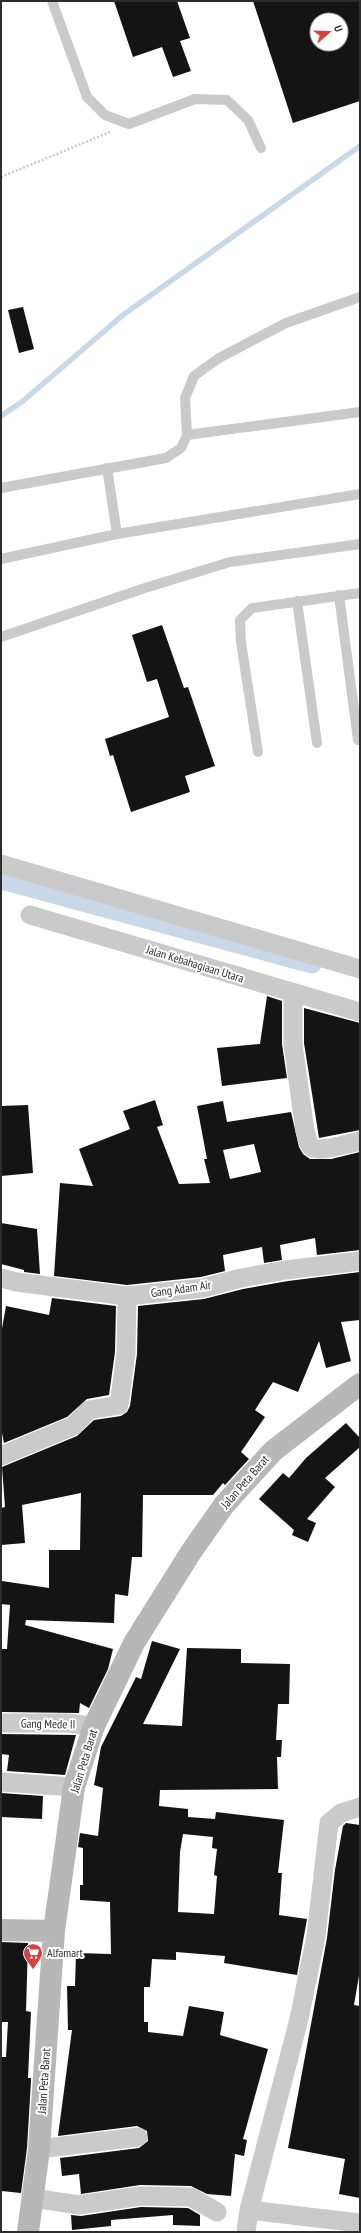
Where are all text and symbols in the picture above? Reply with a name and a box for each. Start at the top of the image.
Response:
north arrow [309,12,349,52]
text: U [331,24,346,34]
street label: Jalan Kebahagiaan Utara [144,941,246,986]
street label: Gang Adam Air [150,1277,213,1300]
street label: Jalan Peta Barat [217,1451,272,1512]
street label: Gang Mede II [21,1716,75,1731]
street label: Jalan Peta Barat [66,1727,100,1795]
supermarket icon: Alfamart [22,1942,44,1970]
place label: Alfamart [47,1945,84,1960]
street label: Jalan Peta Barat [34,2047,53,2115]

